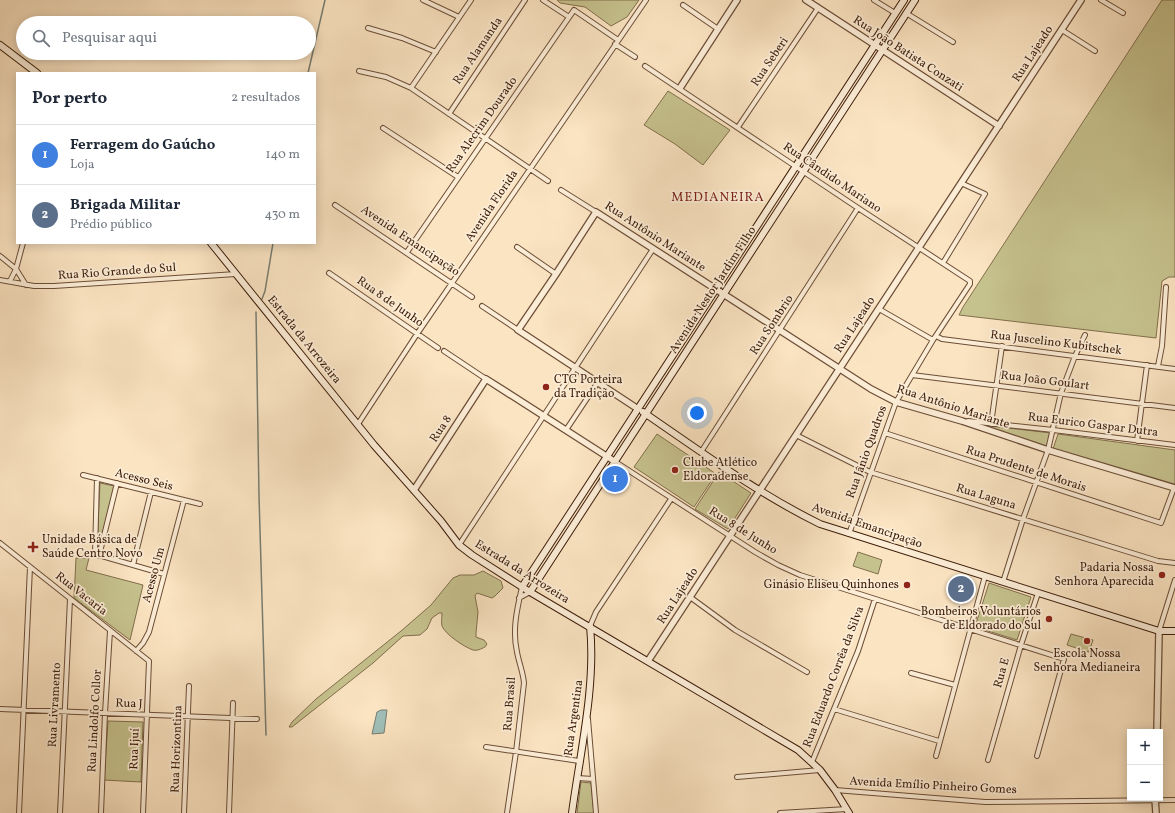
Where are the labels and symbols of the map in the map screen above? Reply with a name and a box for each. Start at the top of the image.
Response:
street label: Rua João Batista Conzati [850,12,966,96]
street label: Rua Alamanda [450,14,506,88]
street label: Rua Lajeado [1009,23,1057,85]
street label: Rua Seberi [748,34,793,90]
street label: Rua Alecrim Dourado [443,74,521,176]
street label: Rua Cândido Mariano [780,139,884,217]
street label: Avenida Florida [462,167,522,245]
district label: MEDIANEIRA [671,189,765,207]
street label: Rua Antônio Mariante [601,198,709,276]
street label: Avenida Emancipação [357,202,463,280]
street label: Avenida Nestor Jardim Filho [666,223,760,357]
street label: Rua Rio Grande do Sul [57,260,177,284]
street label: Rua 8 de Junho [353,273,427,331]
street label: Rua Sombrio [747,292,797,358]
street label: Estrada da Arrozeira [263,293,345,387]
street label: Rua Lajeado [831,294,879,356]
street label: Rua Juscelino Kubitschek [989,327,1123,359]
street label: Rua João Goulart [1000,368,1090,394]
place label: CTG Porteira da Tradição [554,372,622,402]
street label: Rua Antônio Mariante [895,381,1012,433]
marker: CTG Porteira da Tradição [541,382,551,392]
your location [687,403,707,423]
street label: Rua Jânio Quadros [843,403,891,501]
street label: Rua Eurico Gaspar Dutra [1027,409,1159,441]
street label: Rua 8 [426,412,456,446]
street label: Rua Prudente de Morais [964,442,1088,496]
place label: Clube Atlético Eldoradense [683,455,757,485]
pin: 1 [602,464,628,494]
street label: Acesso Seis [113,465,175,495]
marker: Clube Atlético Eldoradense [670,465,680,475]
street label: Rua Laguna [954,480,1018,514]
street label: Avenida Emancipação [810,500,924,552]
street label: Rua 8 de Junho [706,504,780,558]
place label: Unidade Básica de Saúde Centro Novo [42,532,143,562]
street label: Estrada da Arrozeira [472,536,572,608]
marker: Unidade Básica de Saúde Centro Novo [27,541,39,553]
street label: Acesso Um [139,545,169,605]
place label: Padaria Nossa Senhora Aparecida [1054,560,1154,590]
street label: Rua Lajeado [654,565,702,627]
street label: Rua Vacaria [52,569,110,619]
marker: Padaria Nossa Senhora Aparecida [1157,570,1167,580]
pin: 2 [948,574,974,604]
place label: Ginásio Eliseu Quinhones [764,577,899,593]
marker: Ginásio Eliseu Quinhones [902,580,912,590]
street label: Rua Eduardo Corrêa da Silva [800,604,868,750]
place label: Bombeiros Voluntários de Eldorado do Sul [921,604,1041,634]
marker: Bombeiros Voluntários de Eldorado do Sul [1044,614,1054,624]
marker: Escola Nossa Senhora Medianeira [1082,636,1092,646]
place label: Escola Nossa Senhora Medianeira [1034,646,1140,676]
street label: Rua E [990,656,1014,690]
street label: Rua Livramento [45,662,65,748]
street label: Rua Lindolfo Collor [84,669,106,773]
street label: Rua Brasil [500,676,520,732]
street label: Rua Argentina [561,679,587,757]
street label: Rua J [115,696,143,712]
street label: Rua Horizontina [167,705,187,793]
street label: Rua Ijuí [126,728,144,770]
street label: Avenida Emílio Pinheiro Gomes [849,774,1017,798]

